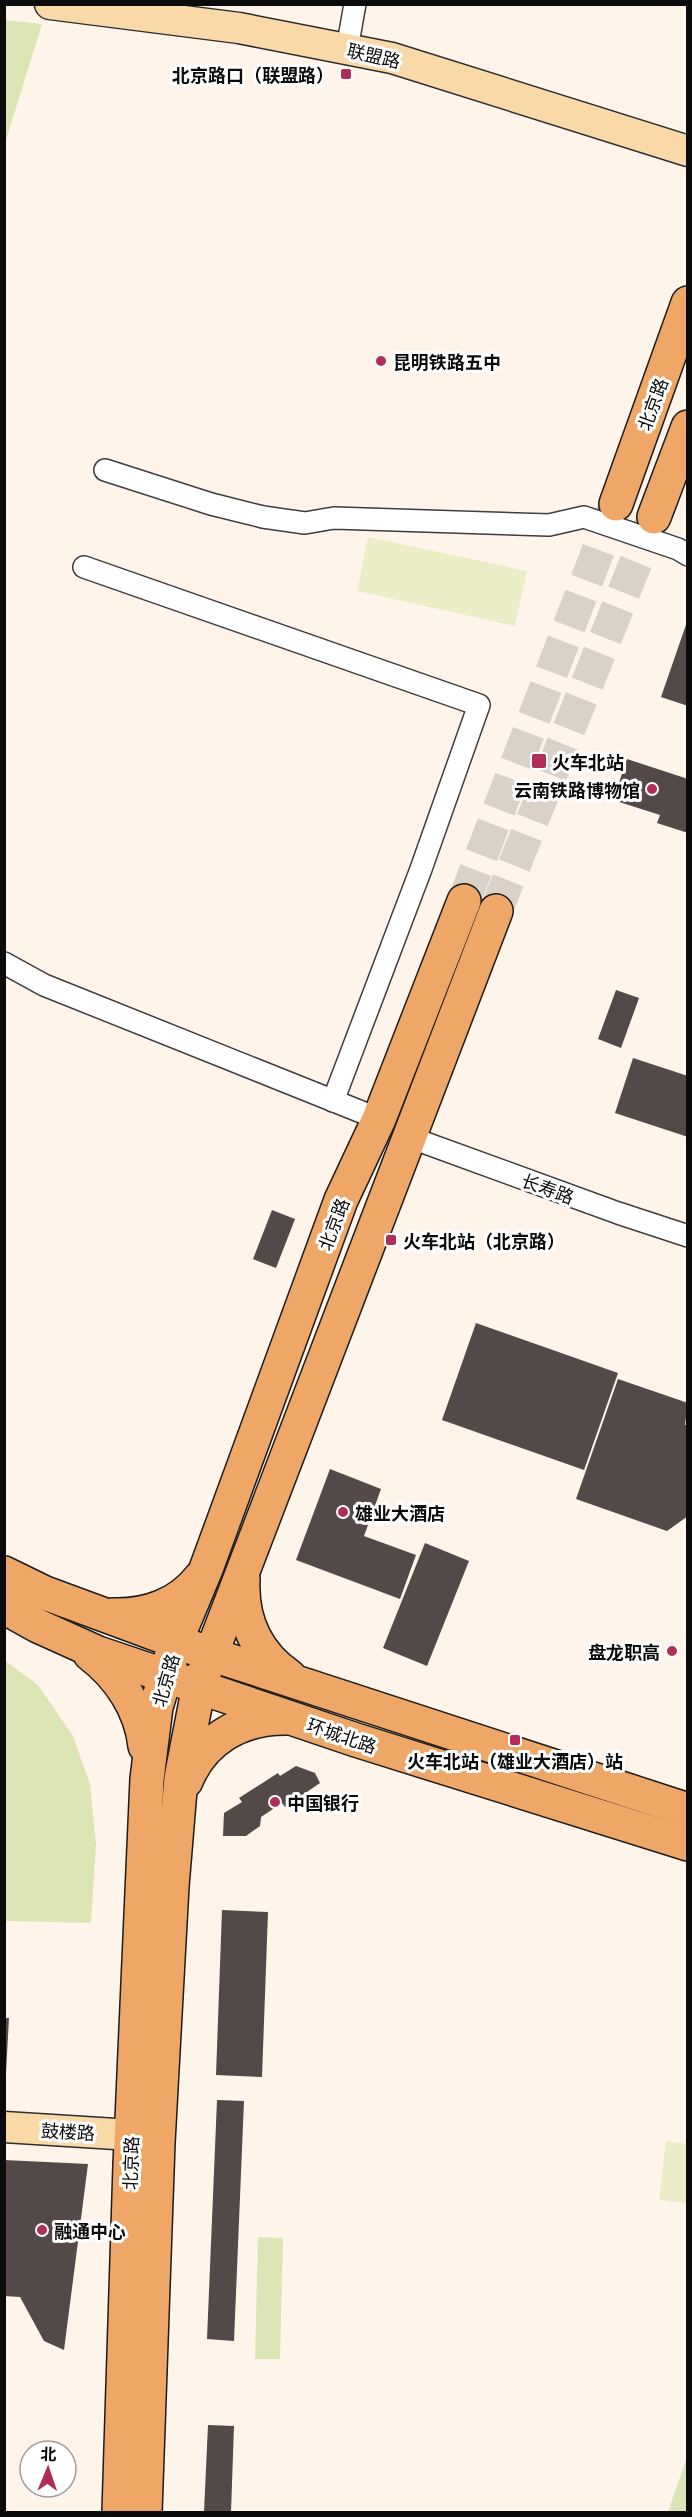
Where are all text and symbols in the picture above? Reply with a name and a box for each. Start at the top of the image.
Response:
street label: 联盟路 [345,36,403,74]
place label: 北京路口（联盟路） [172,61,334,88]
marker: 北京路口（联盟路） [339,67,353,81]
place label: 昆明铁路五中 [393,348,501,375]
marker: 昆明铁路五中 [374,354,388,368]
street label: 北京路 [630,374,674,434]
place label: 火车北站 [552,748,624,775]
marker: 火车北站 [530,752,548,770]
place label: 云南铁路博物馆 [514,776,640,803]
marker: 云南铁路博物馆 [645,782,659,796]
street label: 长寿路 [518,1166,578,1210]
street label: 北京路 [311,1194,355,1254]
place label: 火车北站（北京路） [403,1227,565,1254]
marker: 火车北站（北京路） [384,1233,398,1247]
place label: 雄业大酒店 [355,1499,445,1526]
marker: 雄业大酒店 [336,1505,350,1519]
place label: 盘龙职高 [588,1638,660,1665]
marker: 盘龙职高 [665,1644,679,1658]
street label: 北京路 [145,1650,185,1710]
street label: 环城北路 [304,1711,380,1759]
marker: 火车北站（雄业大酒店）站 [508,1733,522,1747]
place label: 火车北站（雄业大酒店）站 [407,1747,623,1774]
place label: 中国银行 [287,1789,359,1816]
marker: 中国银行 [268,1795,282,1809]
street label: 鼓楼路 [40,2116,96,2146]
street label: 北京路 [116,2136,144,2190]
place label: 融通中心 [54,2217,126,2244]
marker: 融通中心 [35,2223,49,2237]
north arrow [18,2439,78,2499]
text: 北 [40,2441,57,2465]

